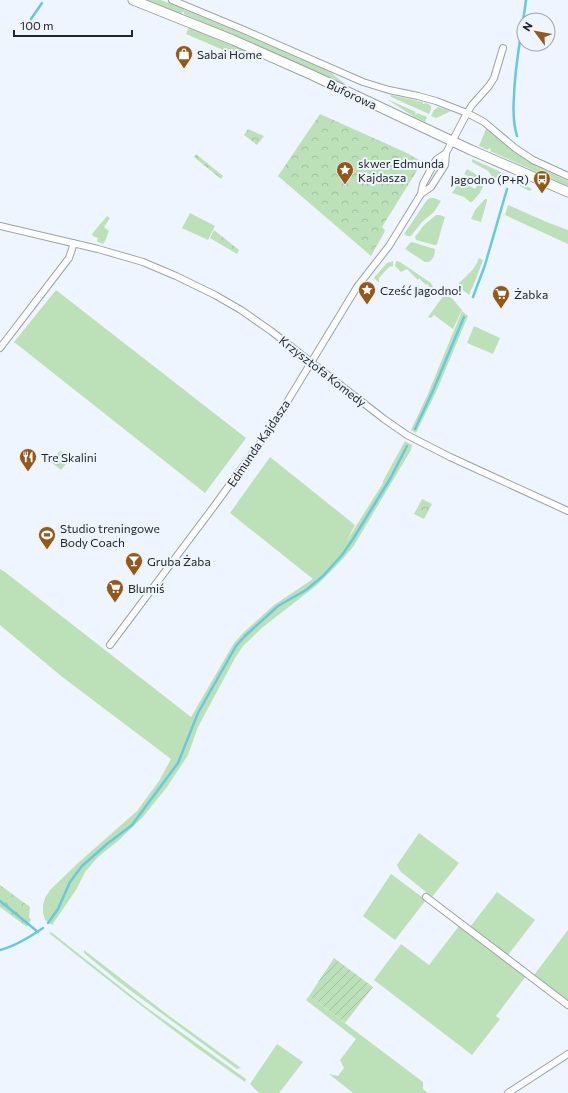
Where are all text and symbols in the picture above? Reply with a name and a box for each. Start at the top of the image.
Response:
scale bar [14,12,132,38]
north arrow [516,12,556,52]
text: 100 m [20,18,54,32]
text: N [519,19,535,33]
shop icon: Sabai Home [174,44,194,69]
place label: Sabai Home [197,47,262,61]
street label: Buforowa [325,76,379,112]
place label: skwer Edmunda Kajdasza [358,156,444,184]
place icon: skwer Edmunda Kajdasza [335,160,355,185]
bus stop icon: Jagodno (P+R) [532,169,552,194]
place label: Jagodno (P+R) [451,172,529,187]
place icon: Cześć Jagodno! [357,280,377,305]
place label: Cześć Jagodno! [380,283,461,298]
supermarket icon: Żabka [491,284,511,309]
place label: Żabka [514,287,548,301]
street label: Krzysztofa Komedy [277,333,369,409]
street label: Edmunda Kajdasza [224,397,292,489]
restaurant icon: Tre Skalini [18,447,38,472]
place label: Tre Skalini [41,450,97,464]
place label: Studio treningowe Body Coach [60,521,160,549]
sports icon: Studio treningowe Body Coach [37,525,57,550]
bar icon: Gruba Żaba [124,551,144,576]
place label: Gruba Żaba [147,554,211,568]
supermarket icon: Blumiś [105,578,125,603]
place label: Blumiś [128,581,165,595]

